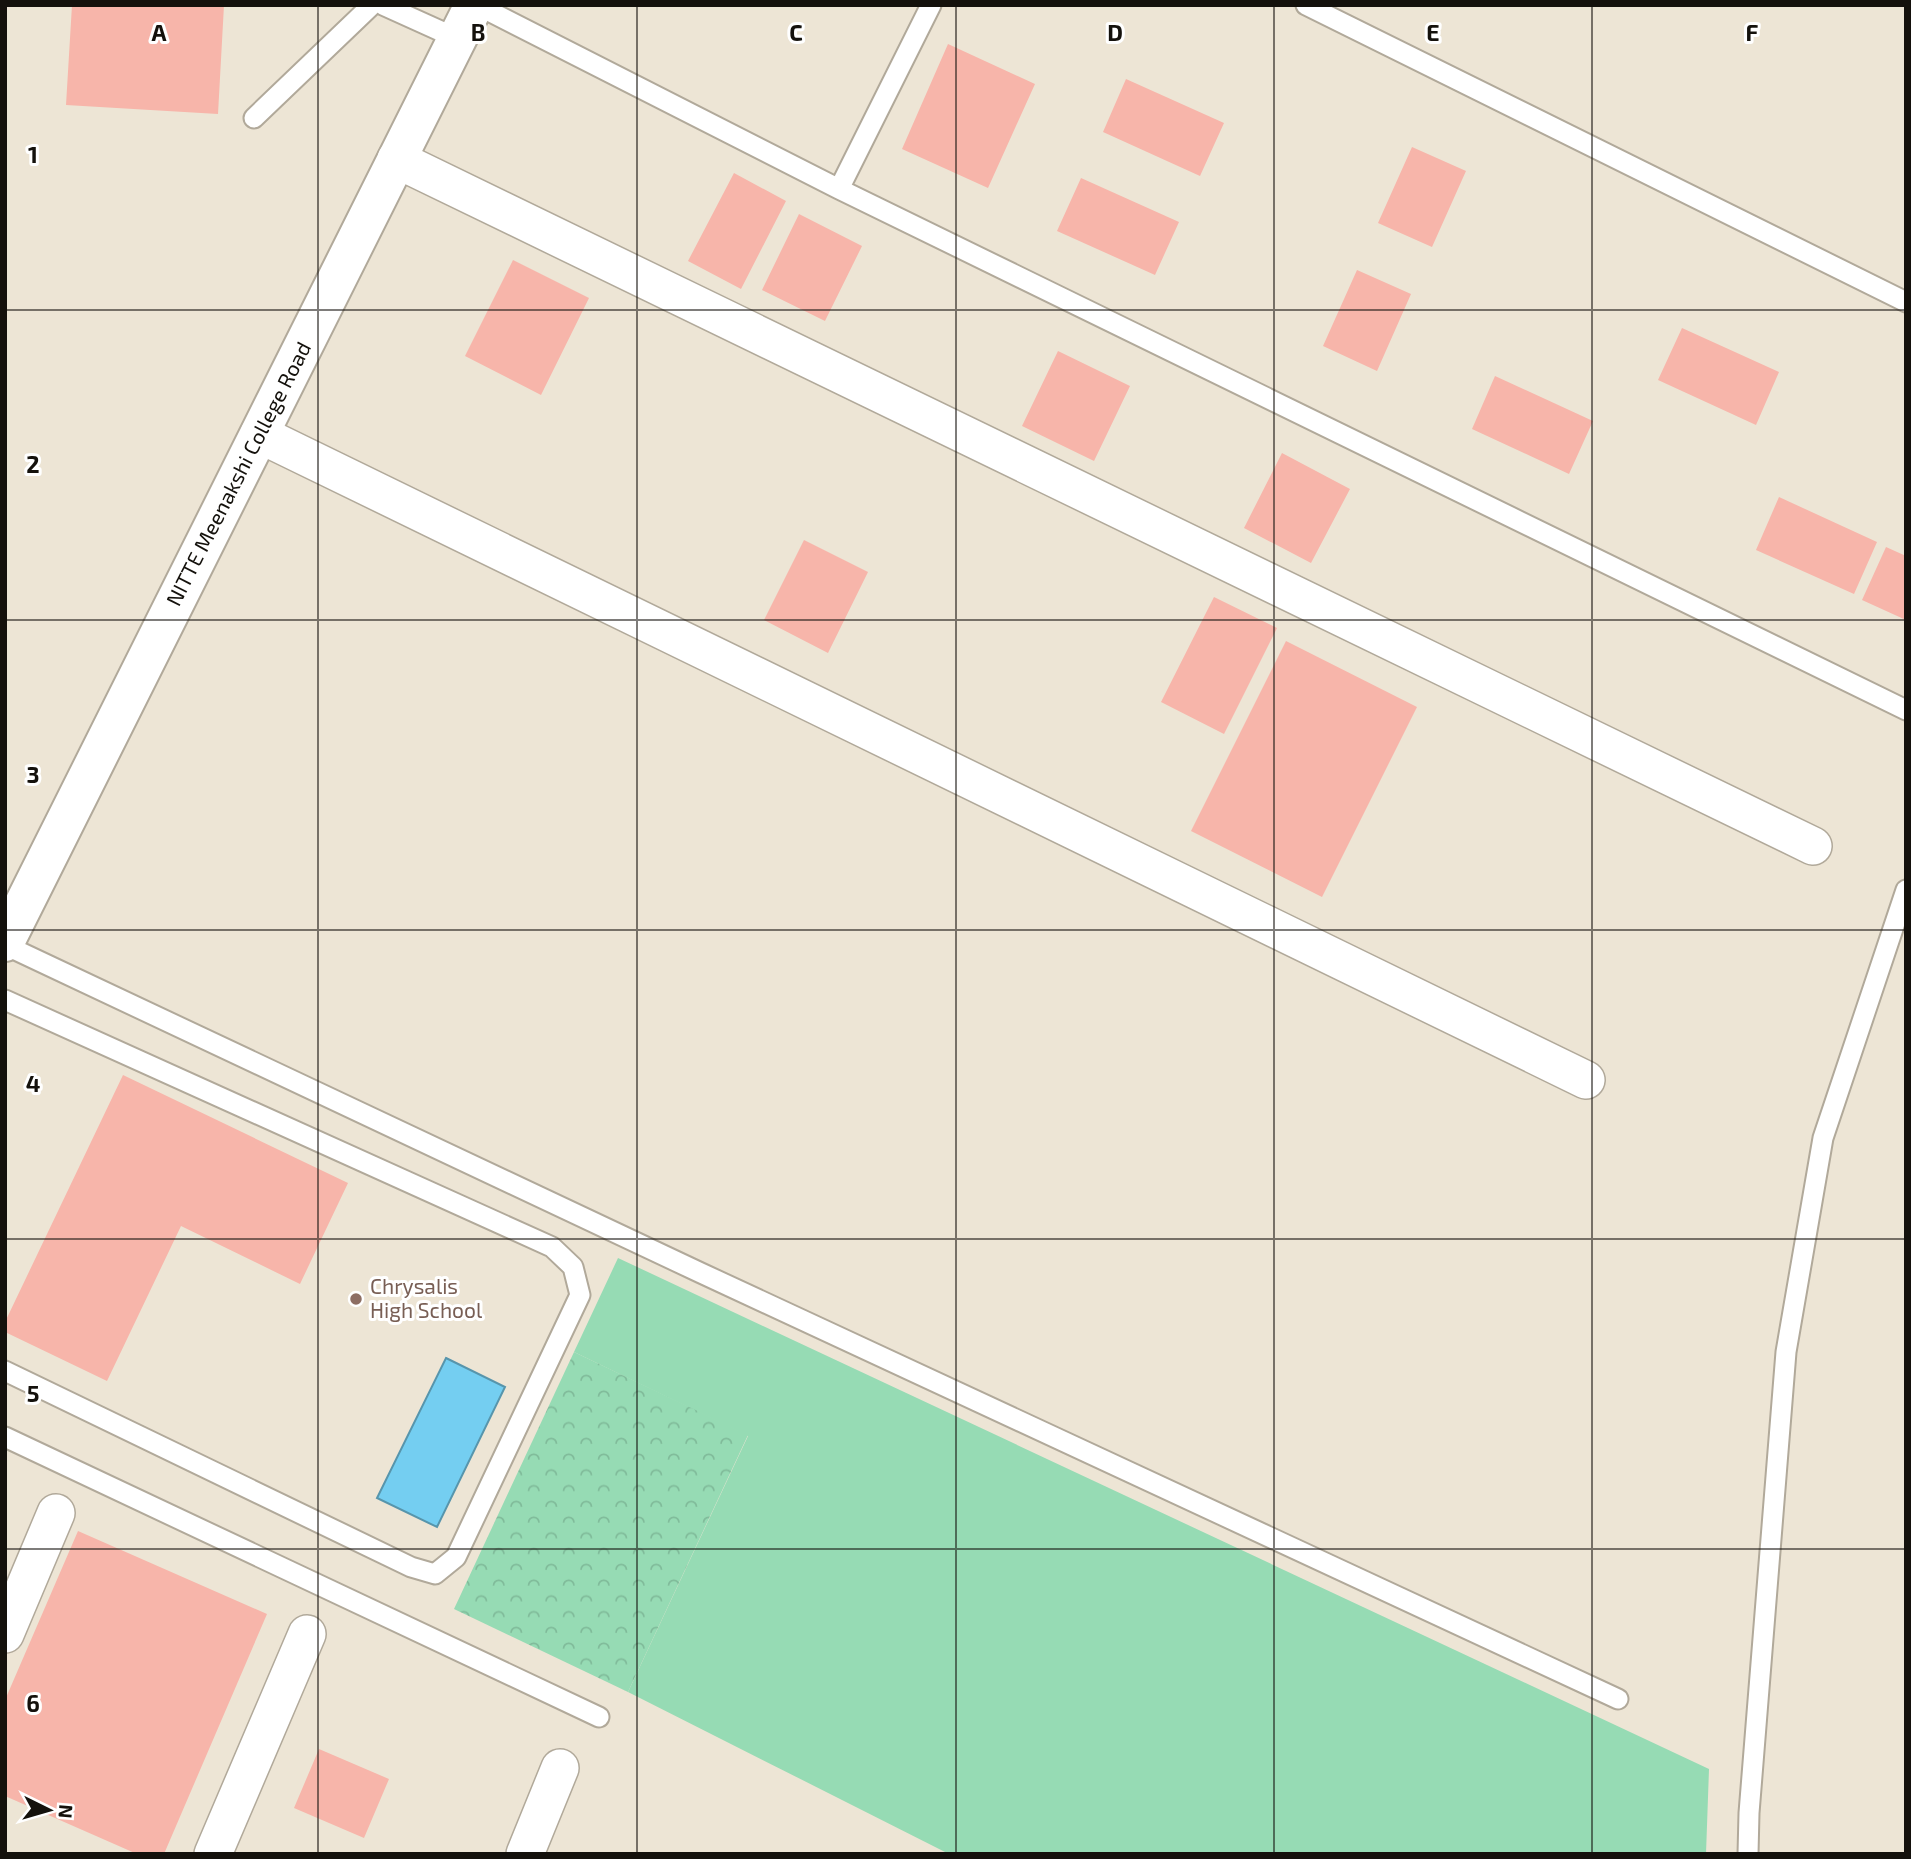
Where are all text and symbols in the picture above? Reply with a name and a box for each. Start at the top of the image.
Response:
text: A [151,18,167,46]
text: B [471,18,485,46]
text: C [789,18,803,46]
text: D [1107,18,1123,46]
text: E [1426,18,1440,46]
text: F [1746,18,1759,46]
text: 1 [28,140,38,168]
street label: NITTE Meenakshi College Road [160,337,315,609]
text: 2 [26,450,40,478]
text: 3 [26,760,40,788]
text: 4 [26,1069,40,1097]
place label: Chrysalis High School [370,1273,483,1322]
marker: Chrysalis High School [348,1291,364,1307]
text: 5 [27,1379,39,1407]
text: 6 [26,1689,40,1717]
north arrow [14,1775,84,1845]
text: N [54,1804,78,1819]

